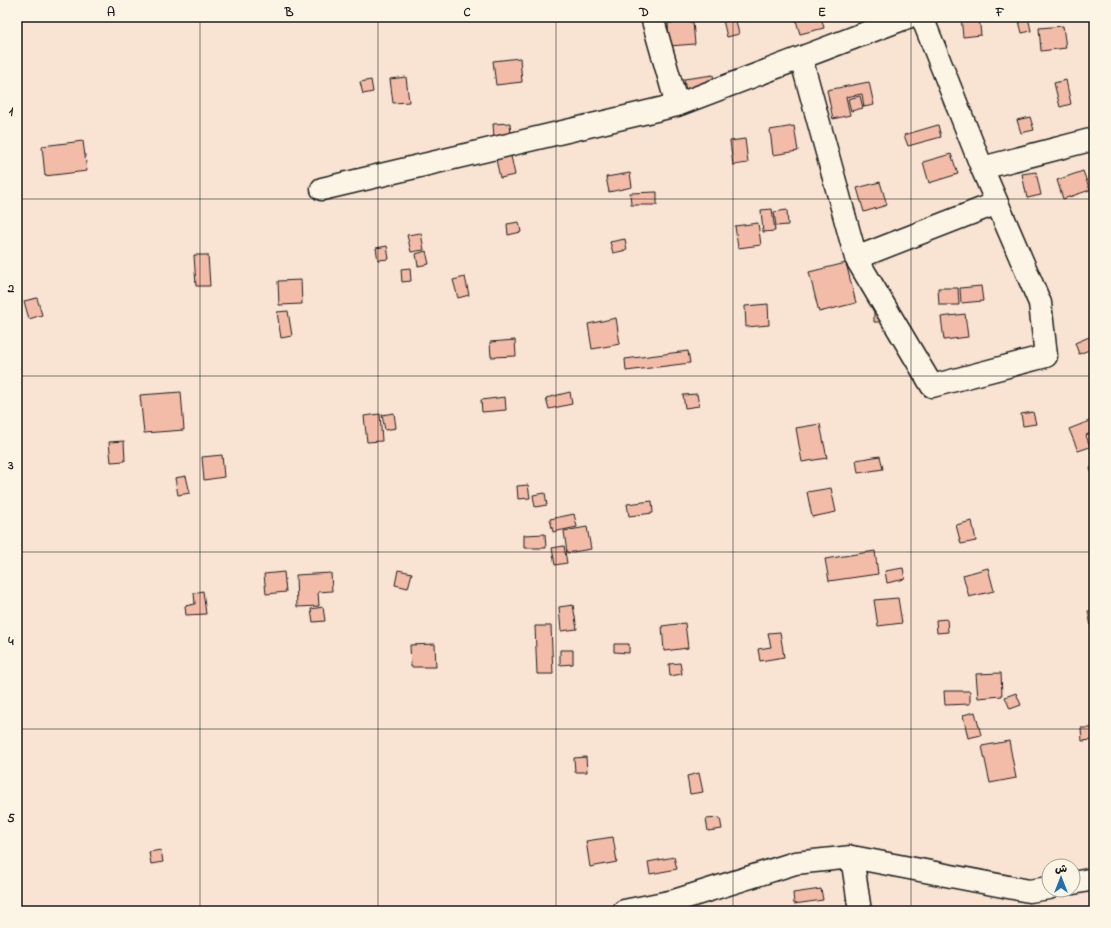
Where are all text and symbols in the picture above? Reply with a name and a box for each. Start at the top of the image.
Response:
text: A [107,3,115,22]
text: B [284,3,294,22]
text: C [463,3,471,22]
text: D [638,3,649,22]
text: E [818,3,826,22]
text: F [995,3,1005,22]
text: 1 [9,102,14,121]
text: 2 [7,279,15,298]
text: 3 [7,456,14,475]
text: 4 [7,632,14,651]
text: 5 [7,809,15,828]
north arrow [1041,858,1081,898]
text: ش [1055,861,1067,877]

